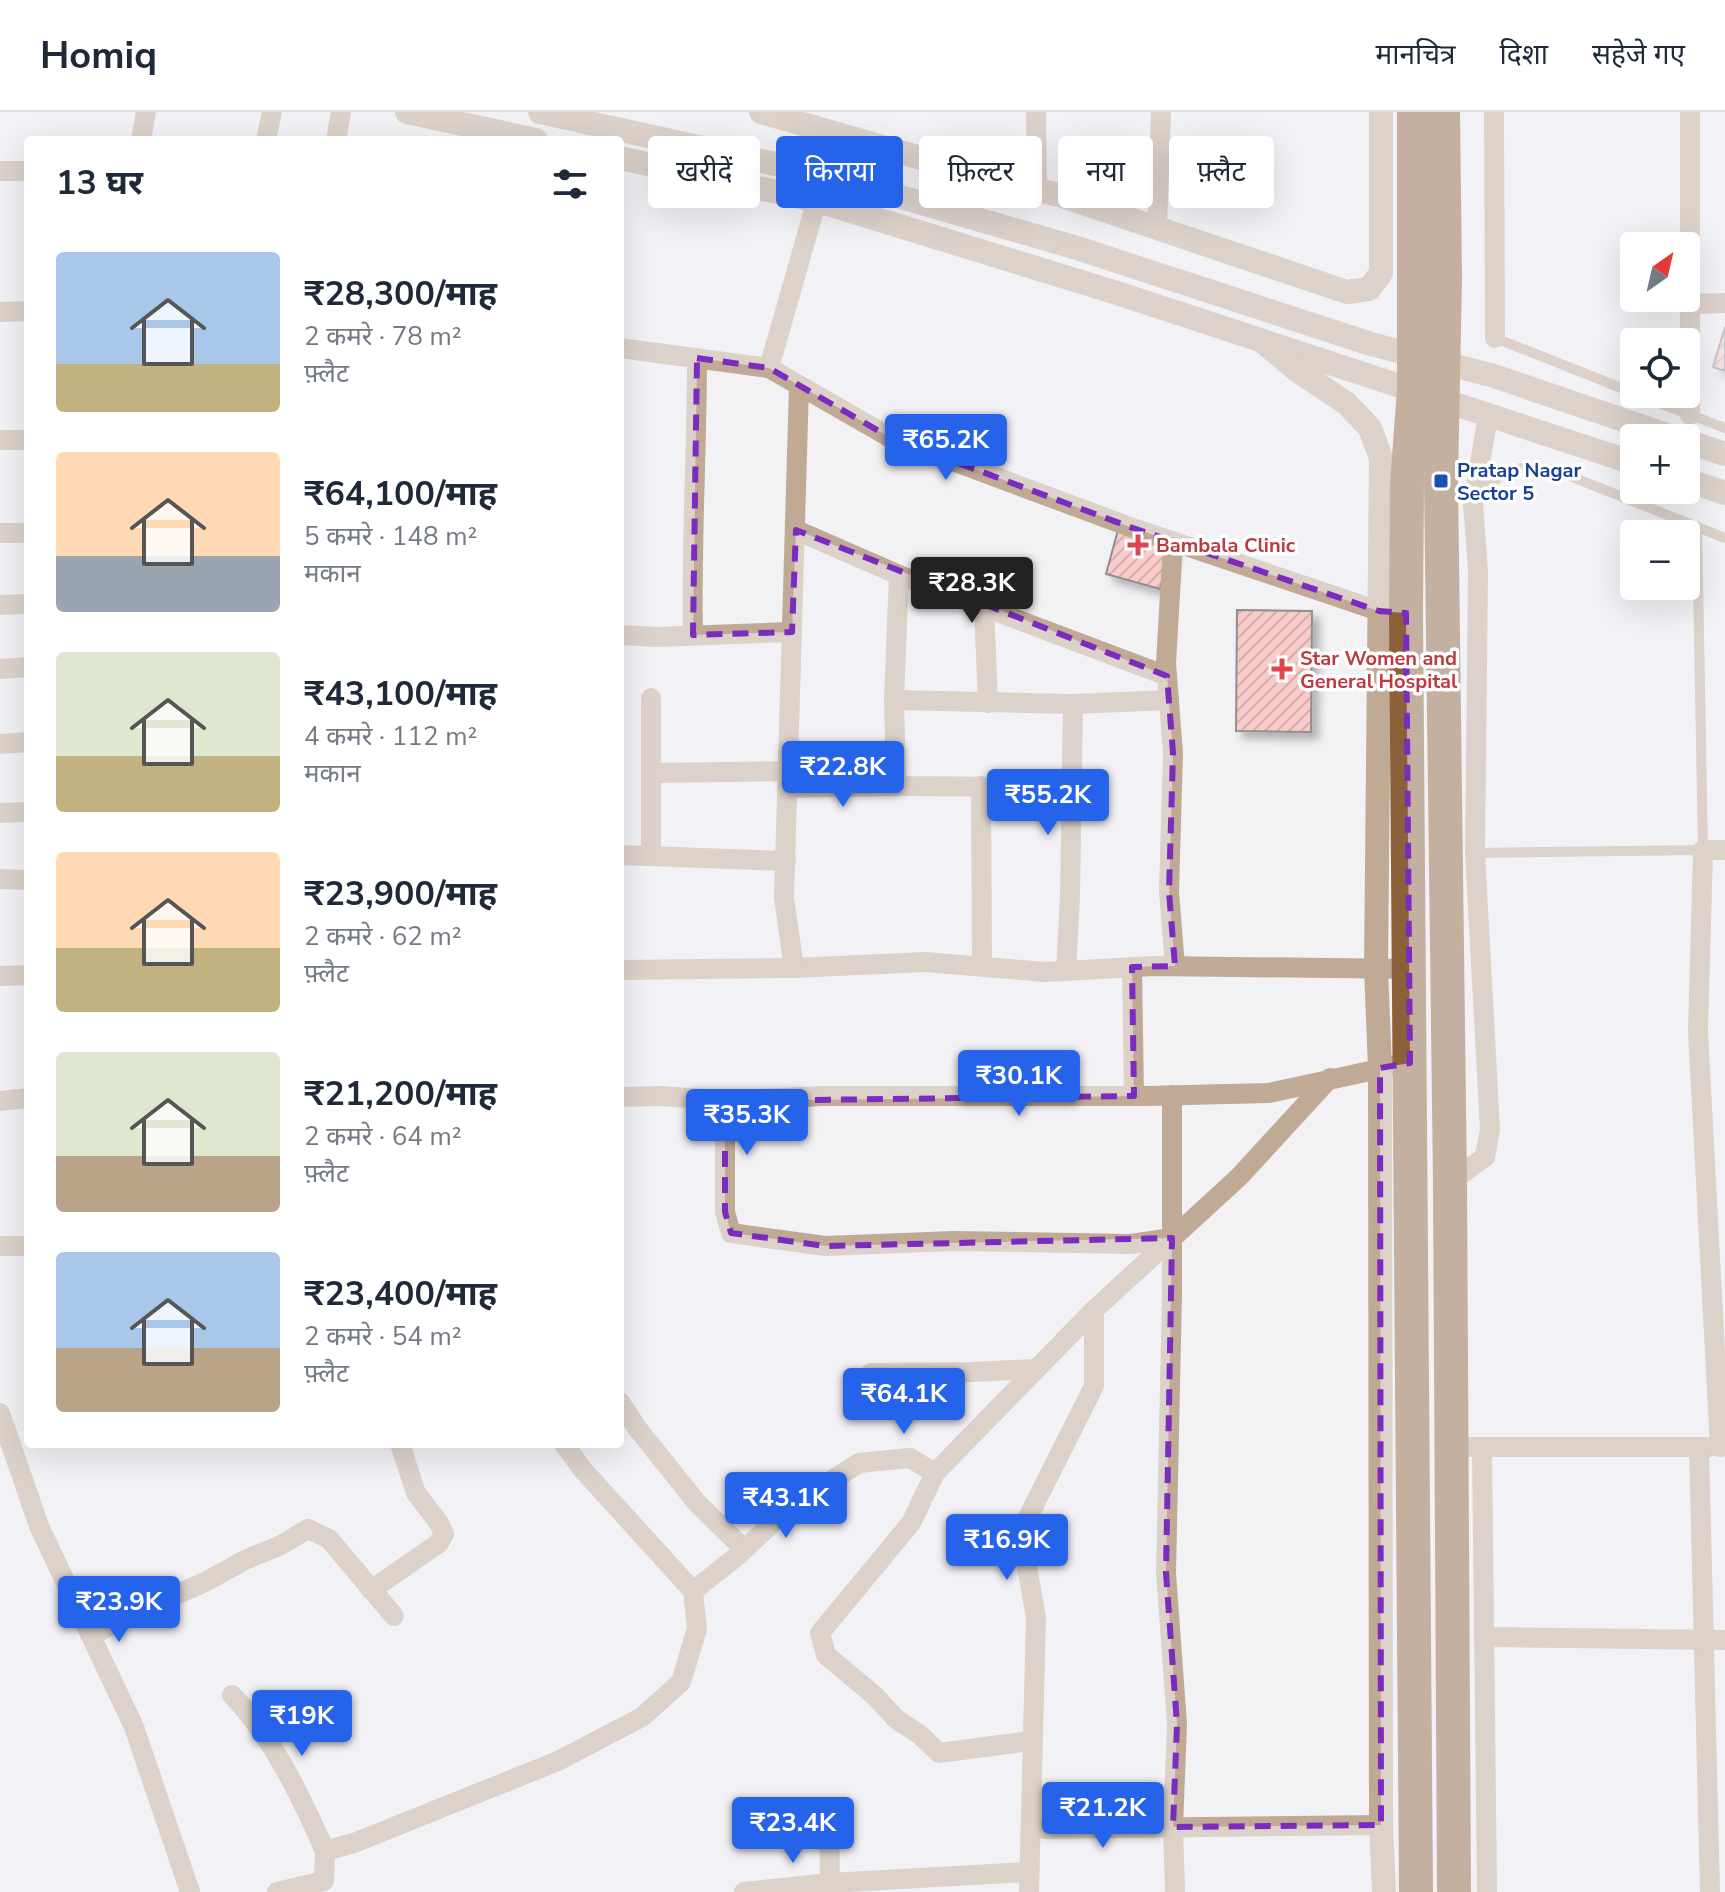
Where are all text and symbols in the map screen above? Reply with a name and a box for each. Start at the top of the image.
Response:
text: Homiq [40,30,157,81]
text: मानचित्र [1376,36,1456,74]
text: दिशा [1500,36,1548,74]
text: सहेजे गए [1592,36,1685,74]
chip: खरीदें [648,136,760,208]
chip: किराया [776,136,903,208]
chip: फ़िल्टर [919,136,1042,208]
chip: नया [1058,136,1153,208]
chip: फ़्लैट [1169,136,1274,208]
text: 13 घर [56,160,143,206]
icon: filters [548,162,592,206]
north arrow [1620,232,1700,312]
map controls [1620,232,1700,600]
text: ₹28,300/माह [304,271,497,317]
icon: home [120,284,216,380]
text: 2 कमरे · 78 m² [304,319,462,354]
button: locate [1620,328,1700,408]
text: फ़्लैट [304,356,349,391]
pin: ₹65.2K [881,414,1011,482]
text: ₹65.2K [903,422,989,457]
button: + [1620,424,1700,504]
place label: Pratap Nagar Sector 5 [1457,457,1581,507]
text: ₹64,100/माह [304,471,497,517]
marker: Pratap Nagar Sector 5 [1432,472,1450,490]
icon: home [120,484,216,580]
text: 5 कमरे · 148 m² [304,519,477,554]
button: − [1620,520,1700,600]
place label: Bambala Clinic [1156,532,1296,559]
marker: Bambala Clinic [1127,534,1149,556]
text: मकान [304,556,361,591]
pin: ₹28.3K [907,557,1037,625]
text: ₹28.3K [929,565,1015,600]
place label: Star Women and General Hospital [1300,645,1458,695]
marker: Star Women and General Hospital [1271,658,1293,680]
text: ₹43,100/माह [304,671,497,717]
icon: home [120,684,216,780]
text: 4 कमरे · 112 m² [304,719,477,754]
pin: ₹22.8K [778,741,908,809]
text: ₹22.8K [800,749,886,784]
text: मकान [304,756,361,791]
pin: ₹55.2K [983,769,1113,837]
text: ₹55.2K [1005,777,1091,812]
text: ₹23,900/माह [304,871,497,917]
icon: home [120,884,216,980]
text: 2 कमरे · 62 m² [304,919,462,954]
text: फ़्लैट [304,956,349,991]
pin: ₹30.1K [954,1050,1084,1118]
text: ₹30.1K [976,1058,1062,1093]
text: ₹21,200/माह [304,1071,497,1117]
icon: home [120,1084,216,1180]
pin: ₹35.3K [682,1089,812,1157]
text: ₹35.3K [704,1097,790,1132]
text: 2 कमरे · 64 m² [304,1119,462,1154]
text: फ़्लैट [304,1156,349,1191]
text: ₹23,400/माह [304,1271,497,1317]
icon: home [120,1284,216,1380]
text: 2 कमरे · 54 m² [304,1319,462,1354]
text: फ़्लैट [304,1356,349,1391]
pin: ₹64.1K [839,1368,969,1436]
text: ₹64.1K [861,1376,947,1411]
pin: ₹43.1K [721,1472,851,1540]
text: ₹43.1K [743,1480,829,1515]
pin: ₹16.9K [942,1514,1072,1582]
text: ₹16.9K [964,1522,1050,1557]
pin: ₹23.9K [54,1576,184,1644]
text: ₹23.9K [76,1584,162,1619]
pin: ₹19K [255,1690,349,1758]
text: ₹19K [270,1698,334,1733]
pin: ₹21.2K [1038,1782,1168,1850]
text: ₹21.2K [1060,1790,1146,1825]
pin: ₹23.4K [728,1797,858,1865]
text: ₹23.4K [750,1805,836,1840]

